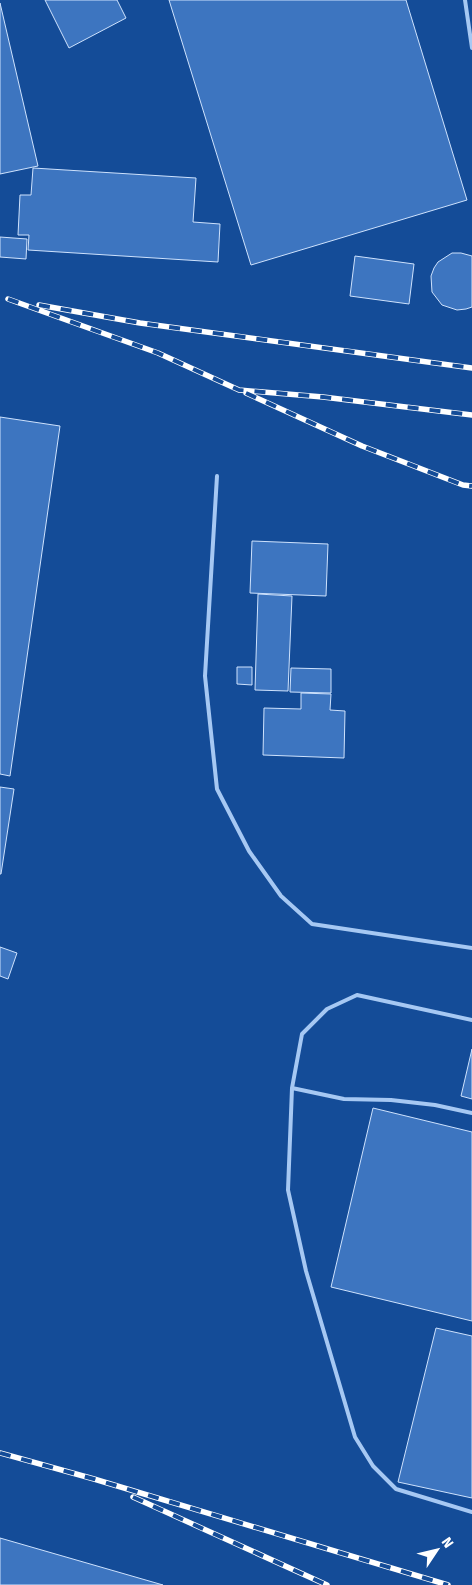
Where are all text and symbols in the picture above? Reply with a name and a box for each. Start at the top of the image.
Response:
north arrow [412,1525,462,1575]
text: N [438,1534,457,1552]

